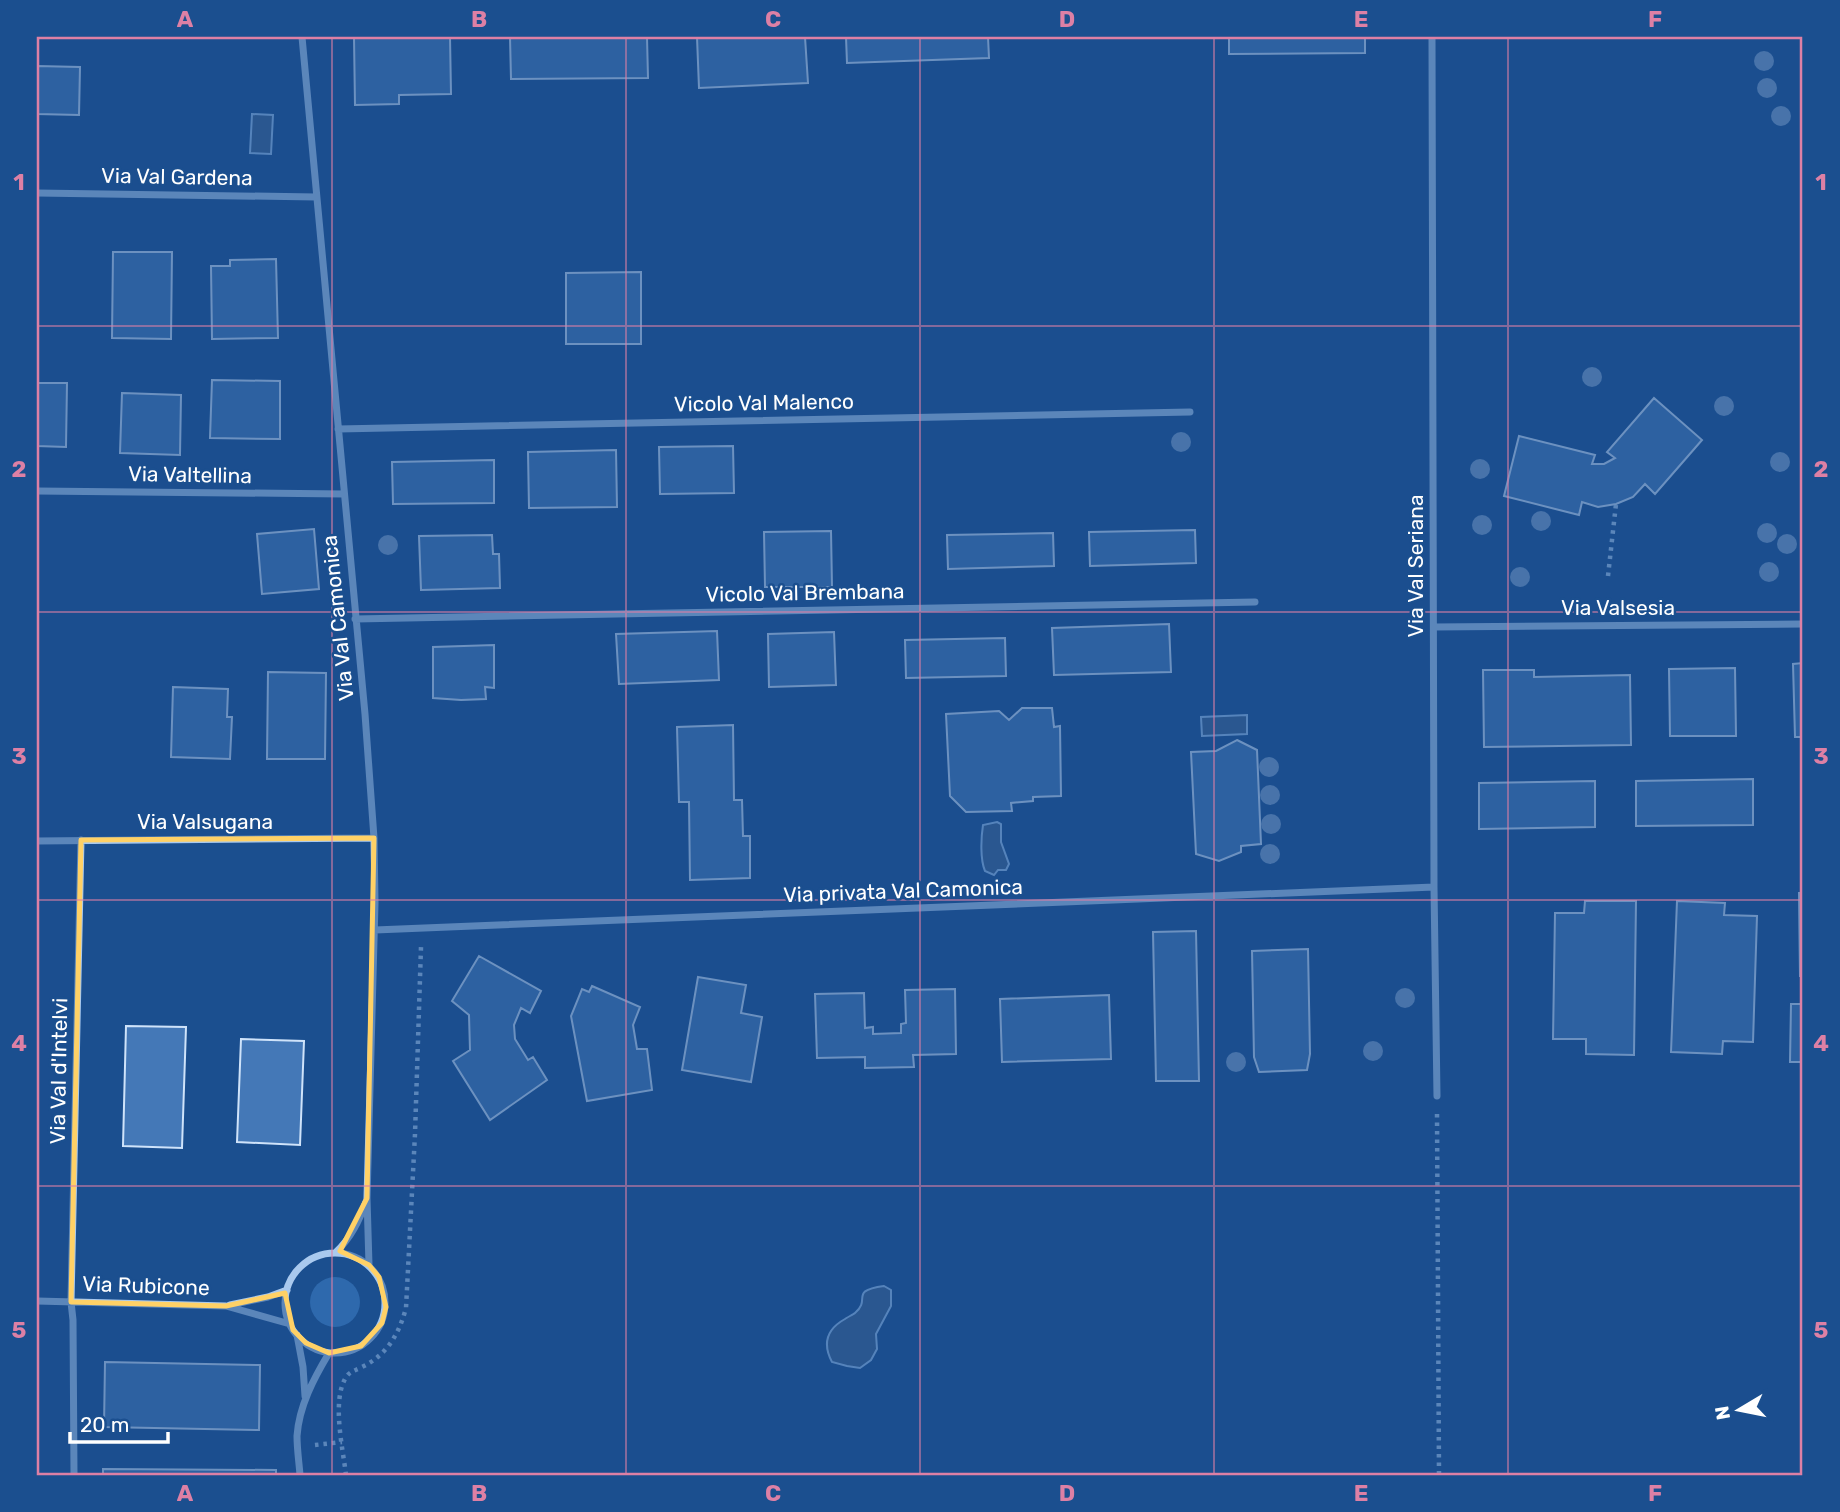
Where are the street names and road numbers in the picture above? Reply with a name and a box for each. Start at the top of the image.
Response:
street label: Via Val Gardena [101,163,253,190]
street label: Vicolo Val Malenco [674,388,854,417]
street label: Via Valtellina [128,461,252,488]
street label: Via Val Seriana [1403,494,1428,638]
street label: Via Val Camonica [316,534,359,702]
street label: Vicolo Val Brembana [705,578,905,607]
street label: Via Valsesia [1561,595,1675,620]
street label: Via Valsugana [137,809,273,834]
street label: Via privata Val Camonica [783,874,1023,907]
street label: Via Val d'Intelvi [45,998,72,1144]
street label: Via Rubicone [82,1271,210,1300]

